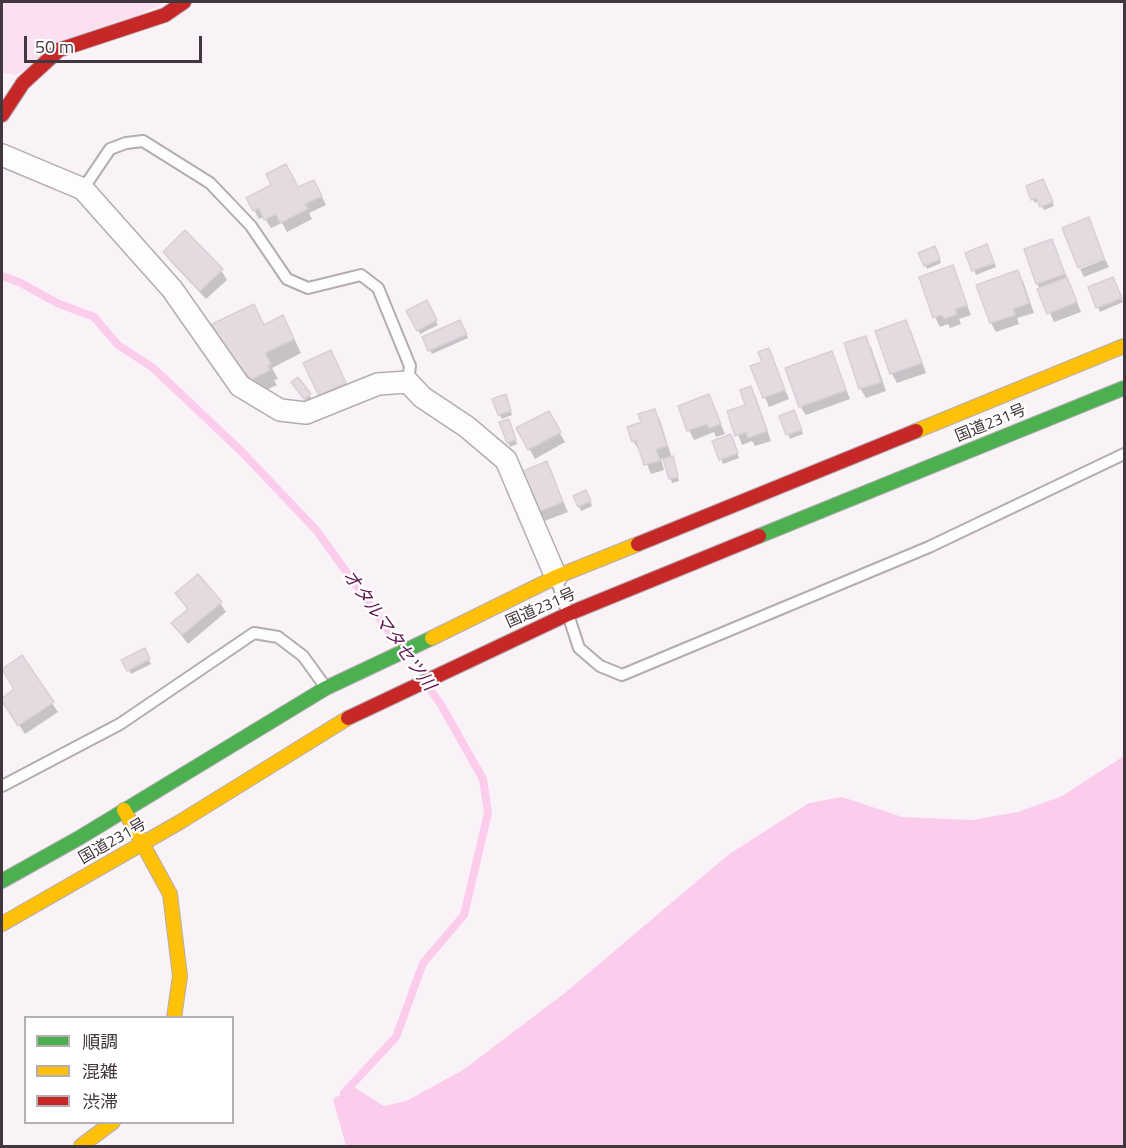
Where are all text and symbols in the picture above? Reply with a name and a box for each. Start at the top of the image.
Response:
scale bar [27,24,206,62]
text: 50 m [35,33,74,60]
street label: 国道231号 [953,401,1029,447]
water label: オタルマタセツ川 [337,566,439,696]
street label: 国道231号 [503,585,579,633]
street label: 国道231号 [76,815,150,869]
legend [24,1016,234,1124]
text: 順調 [82,1028,118,1055]
text: 混雑 [82,1058,118,1085]
text: 渋滞 [82,1088,118,1115]

